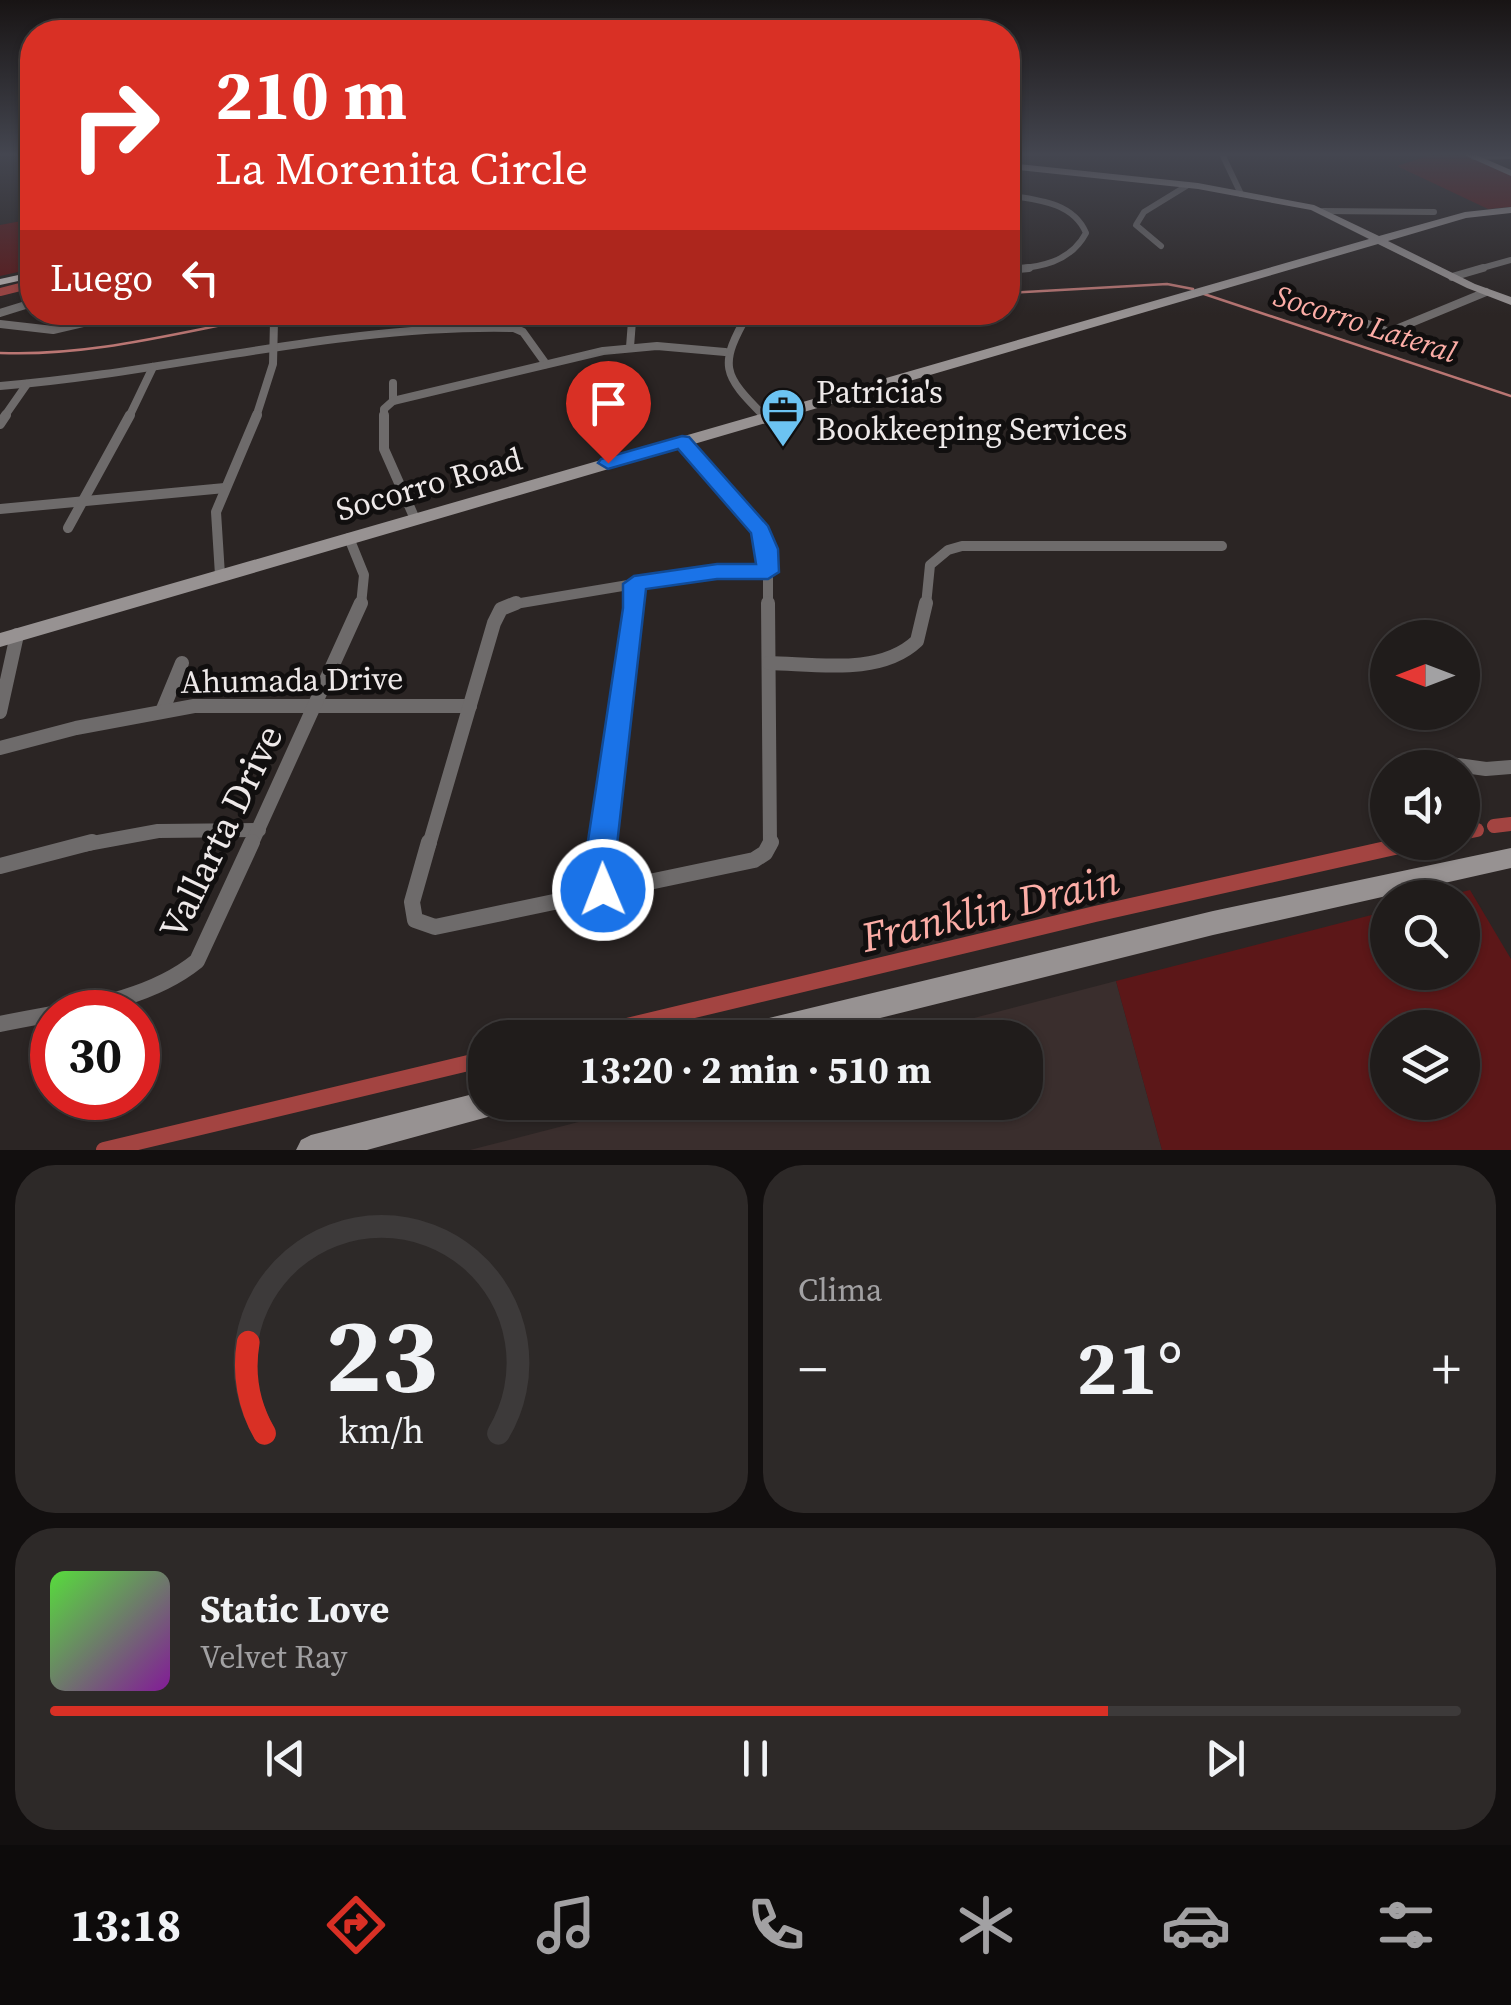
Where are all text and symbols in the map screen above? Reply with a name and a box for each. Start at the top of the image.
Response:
text: 210 m [215,46,407,142]
icon: right [50,60,180,190]
text: La Morenita Circle [215,137,588,199]
icon: left [173,250,228,305]
text: Luego [50,252,153,304]
water label: Socorro Lateral [1269,275,1462,373]
pin [566,361,651,464]
place label: Patricia's Bookkeeping Services [816,370,1127,451]
icon: arrive [581,376,636,431]
office icon: Patricia's Bookkeeping Services [760,387,806,448]
street label: Socorro Road [331,436,527,532]
north arrow [1370,620,1480,730]
map controls [1370,620,1480,1120]
street label: Ahumada Drive [180,656,404,704]
street label: Vallarta Drive [147,716,295,948]
button: sound [1370,750,1480,860]
position arrow [551,838,655,942]
water label: Franklin Drain [854,850,1125,966]
button: search [1370,880,1480,990]
speed limit sign: 30 [30,990,160,1120]
button: layers [1370,1010,1480,1120]
text: 13:20 · 2 min · 510 m [579,1044,932,1096]
text: Clima [798,1268,882,1312]
text: 23 [325,1283,438,1426]
text: 21° [1077,1316,1182,1419]
text: − [798,1331,827,1406]
text: + [1432,1331,1461,1406]
text: km/h [339,1406,424,1455]
text: Static Love [200,1583,389,1635]
text: Velvet Ray [200,1635,347,1679]
icon: previous [258,1731,313,1786]
icon: pause [728,1731,783,1786]
icon: next [1198,1731,1253,1786]
icon: directions [321,1890,391,1960]
icon: music [531,1890,601,1960]
icon: phone [741,1890,811,1960]
icon: climate [951,1890,1021,1960]
icon: car [1161,1890,1231,1960]
icon: filters [1371,1890,1441,1960]
text: 13:18 [70,1894,181,1956]

